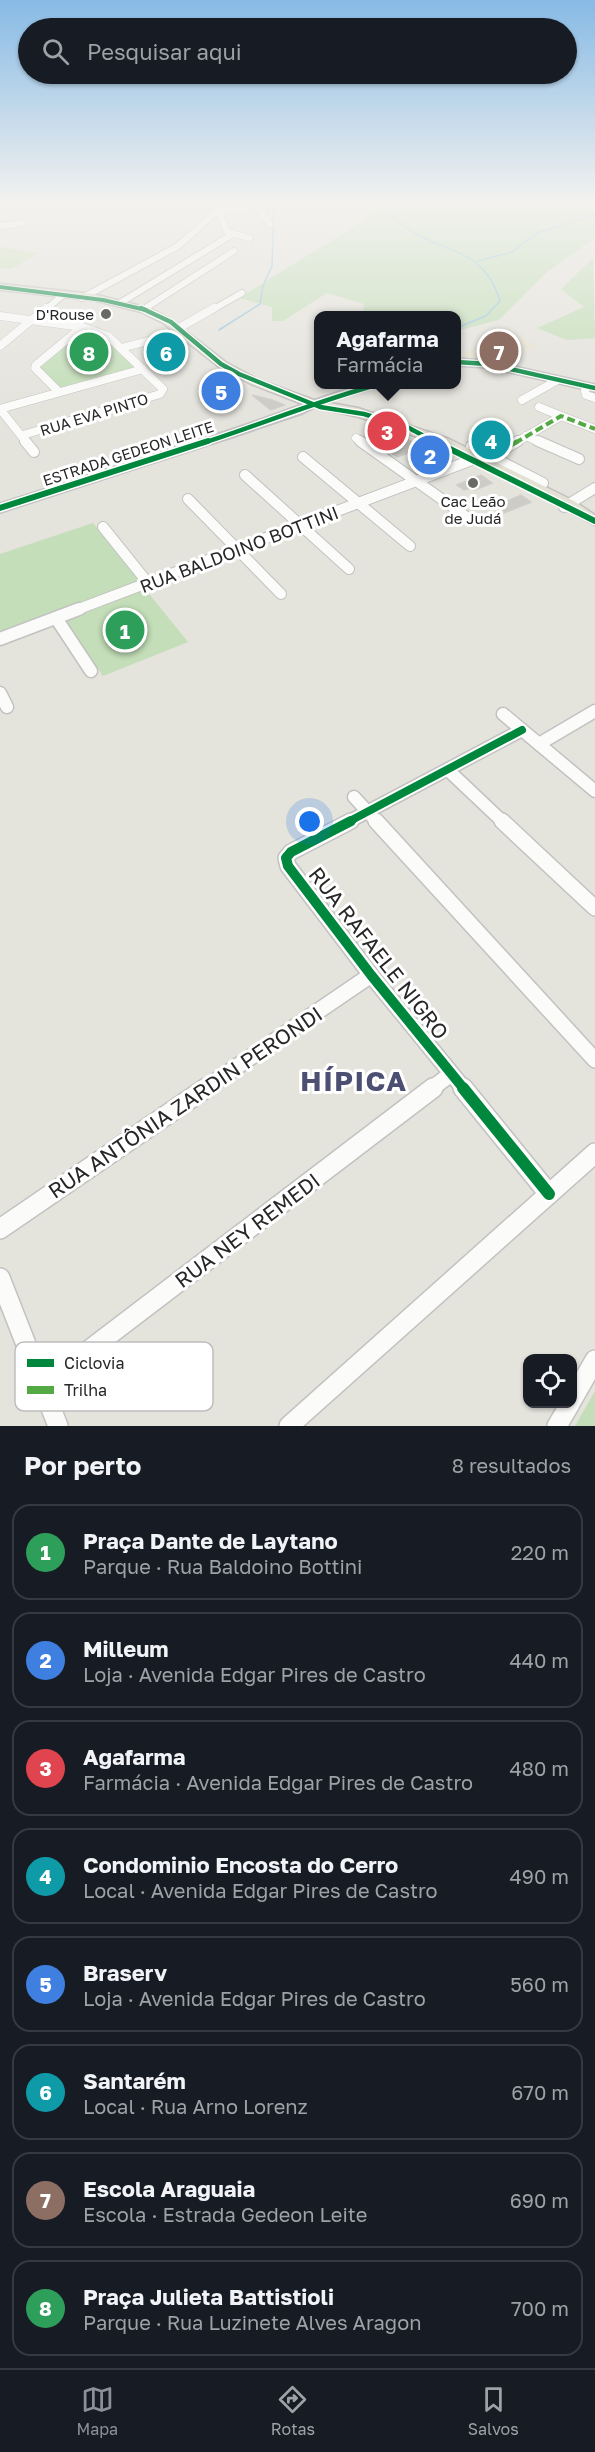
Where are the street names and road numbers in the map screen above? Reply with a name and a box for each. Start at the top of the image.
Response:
street label: RUA EVA PINTO [38,389,150,439]
street label: ESTRADA GEDEON LEITE [40,417,216,489]
street label: RUA BALDOINO BOTTINI [136,501,342,597]
street label: RUA RAFAELE NIGRO [304,862,454,1044]
street label: RUA ANTÔNIA ZARDIN PERONDI [43,1000,327,1204]
street label: RUA NEY REMEDI [169,1167,325,1293]

